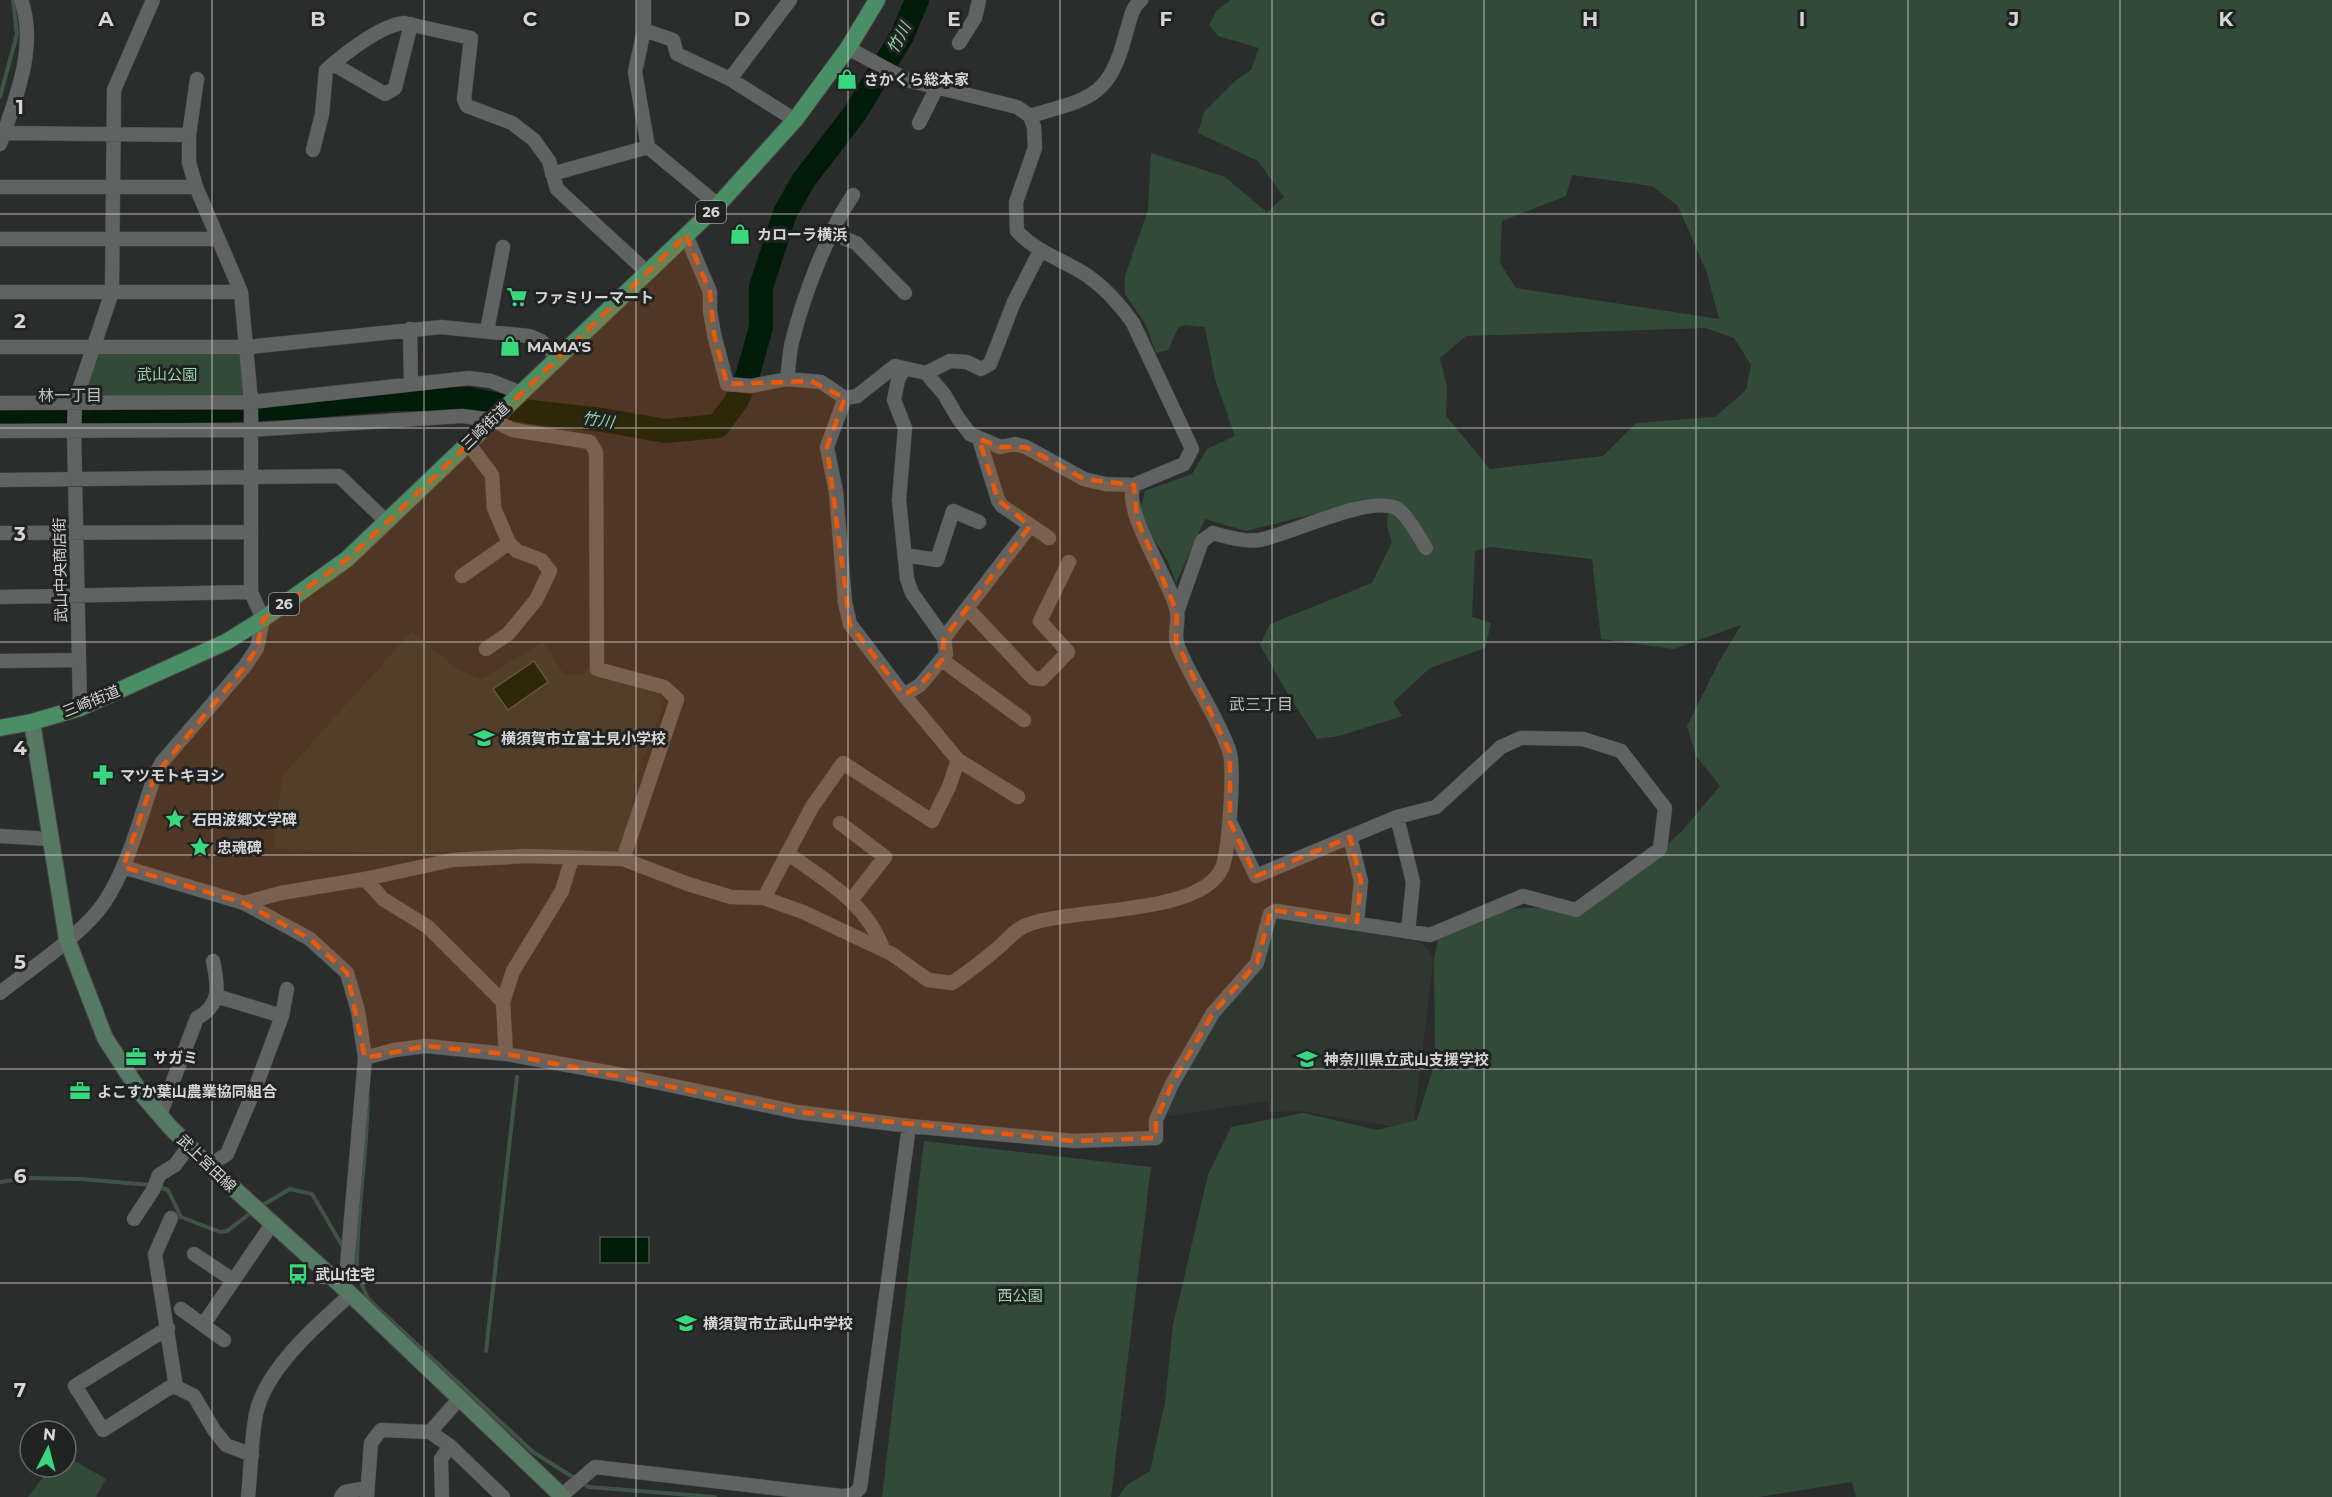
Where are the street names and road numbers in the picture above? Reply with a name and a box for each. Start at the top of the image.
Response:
road number: 26 [696,201,726,223]
street label: 三崎街道 [457,398,513,454]
street label: 武山中央商店街 [50,517,70,623]
road number: 26 [269,593,299,615]
street label: 三崎街道 [60,681,122,721]
street label: 武上宮田線 [173,1130,241,1196]

